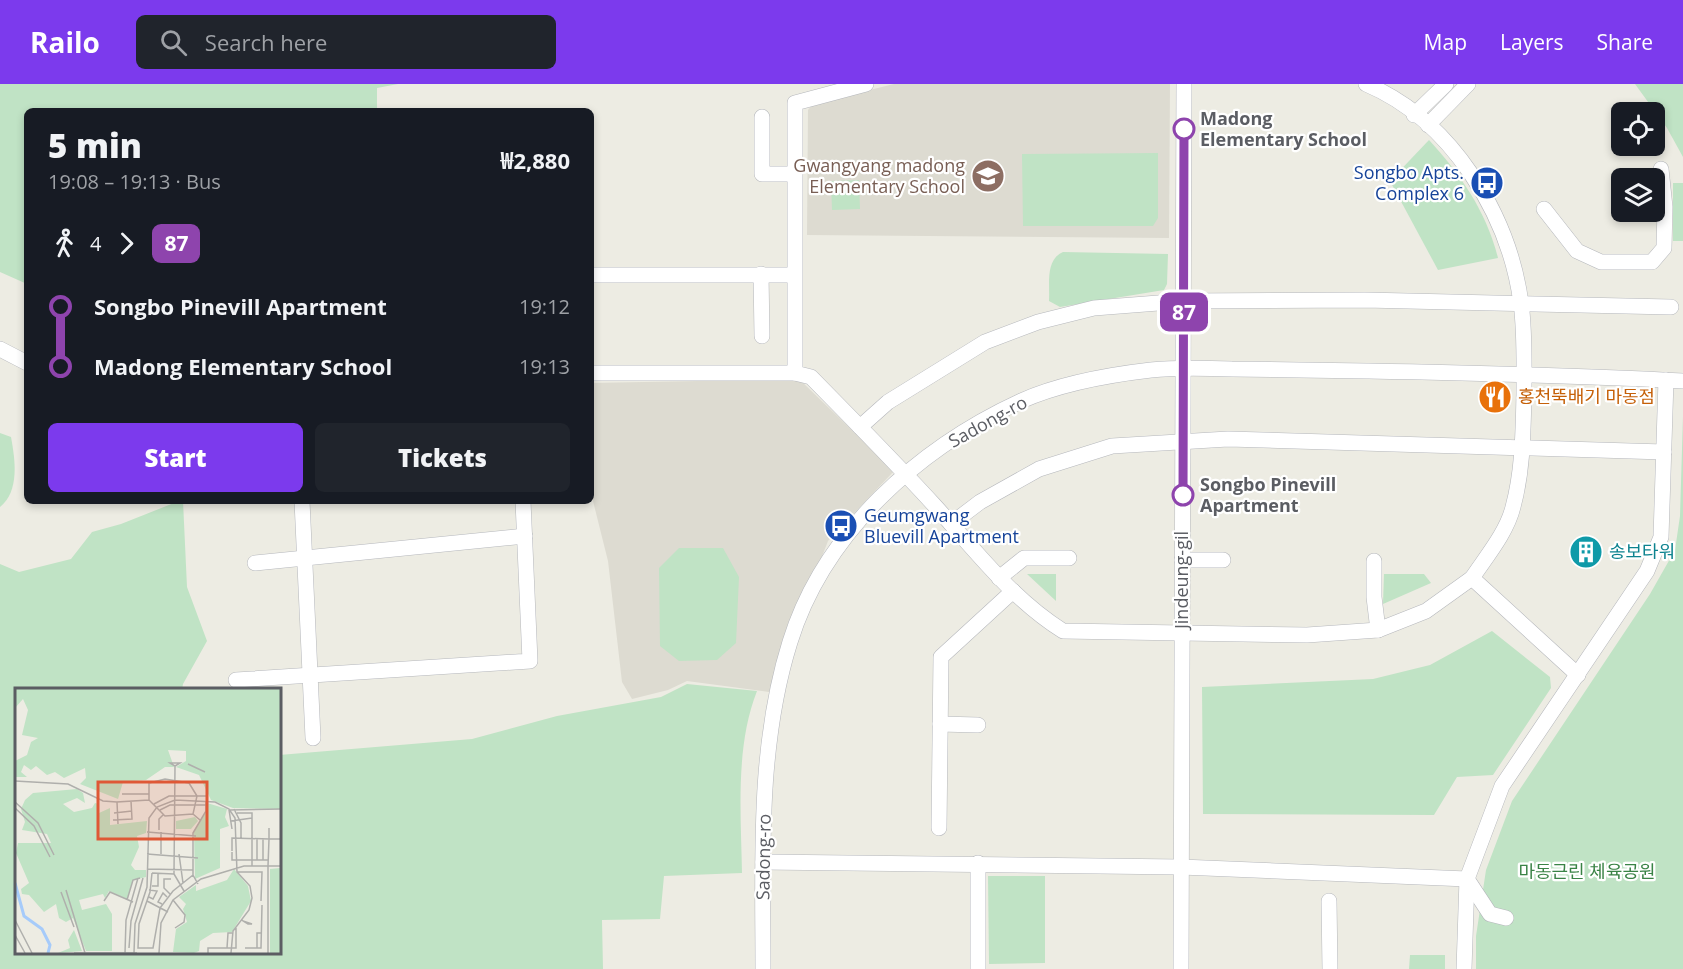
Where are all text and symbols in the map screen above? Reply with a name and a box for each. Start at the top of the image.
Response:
search box [136,15,556,69]
text: Railo [30,23,100,61]
icon: search [157,26,190,59]
text: Search here [205,27,327,57]
text: Map [1424,28,1467,56]
text: Layers [1500,28,1564,56]
text: Share [1597,28,1653,56]
map controls [1611,102,1665,222]
button: locate [1611,102,1665,156]
place label: Madong Elementary School [1200,106,1367,151]
marker: Madong Elementary School [1173,118,1195,140]
text: 5 min [48,123,142,168]
text: ₩2,880 [500,145,570,175]
place label: Gwangyang madong Elementary School [793,153,965,198]
school or university icon: Gwangyang madong Elementary School [970,158,1006,194]
place label: Songbo Apts. Complex 6 [1354,160,1464,205]
bus stop icon: Songbo Apts. Complex 6 [1469,165,1505,201]
text: 19:08 – 19:13 · Bus [48,168,221,195]
button: layers [1611,168,1665,222]
icon: walk [48,227,81,260]
icon: forward [110,227,143,260]
text: 87 [164,229,188,257]
text: 4 [90,230,101,257]
text: Songbo Pinevill Apartment [94,291,387,321]
line badge: 87 [1157,292,1211,332]
text: 19:12 [519,293,570,320]
text: 87 [1172,298,1196,326]
text: Madong Elementary School [94,351,392,381]
text: 19:13 [519,353,570,380]
restaurant icon: 홍천뚝배기 마동점 [1477,379,1513,415]
place label: 홍천뚝배기 마동점 [1518,384,1655,408]
street label: Sadong-ro [944,390,1031,453]
button: Start [48,423,303,492]
button: Tickets [315,423,570,492]
place label: Songbo Pinevill Apartment [1200,472,1336,517]
marker: Songbo Pinevill Apartment [1172,484,1194,506]
place label: Geumgwang Bluevill Apartment [864,503,1019,548]
bus stop icon: Geumgwang Bluevill Apartment [823,508,859,544]
street label: Jindeung-gil [1169,531,1193,631]
building icon: 송보타워 [1568,534,1604,570]
place label: 송보타워 [1609,539,1675,563]
inset map [15,688,280,954]
street label: Sadong-ro [750,814,776,900]
park label: 마동근린 체육공원 [1518,859,1656,883]

